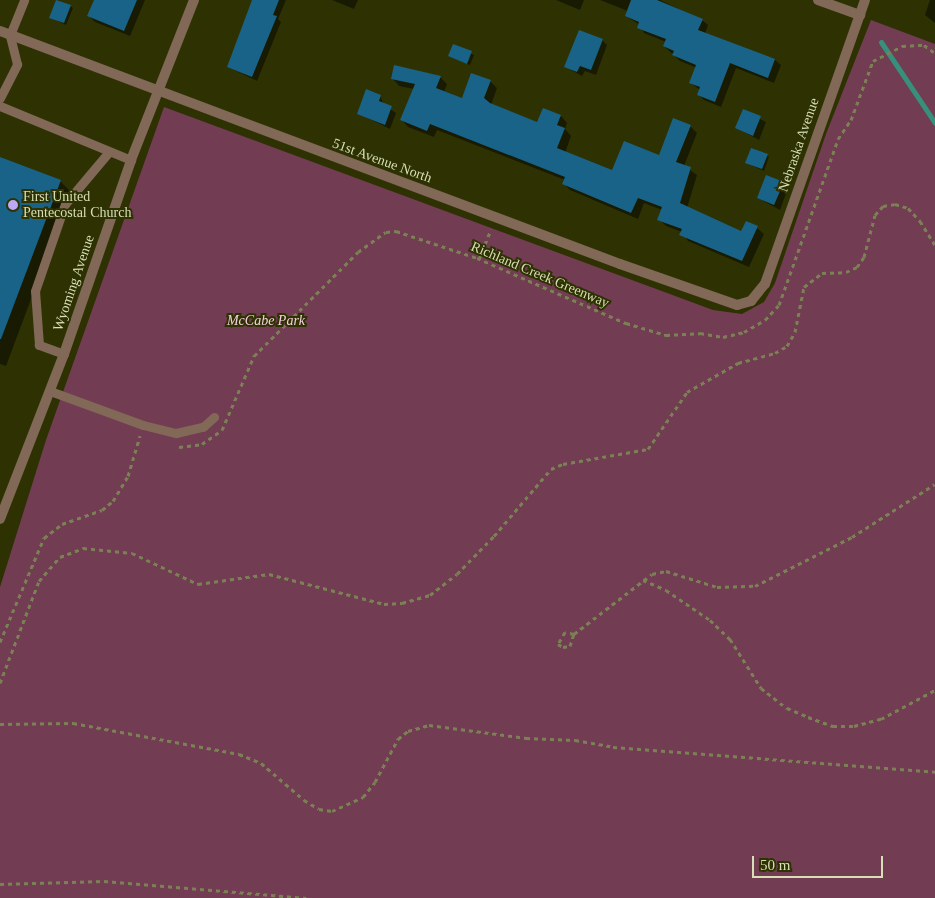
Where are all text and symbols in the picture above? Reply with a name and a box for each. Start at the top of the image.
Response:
street label: Nebraska Avenue [775,96,823,194]
street label: 51st Avenue North [330,135,434,187]
place label: First United Pentecostal Church [23,189,131,222]
marker: First United Pentecostal Church [7,199,19,211]
street label: Wyoming Avenue [50,232,98,334]
street label: Richland Creek Greenway [468,238,612,312]
park label: McCabe Park [227,313,305,329]
scale bar [755,846,886,878]
text: 50 m [760,857,790,873]

